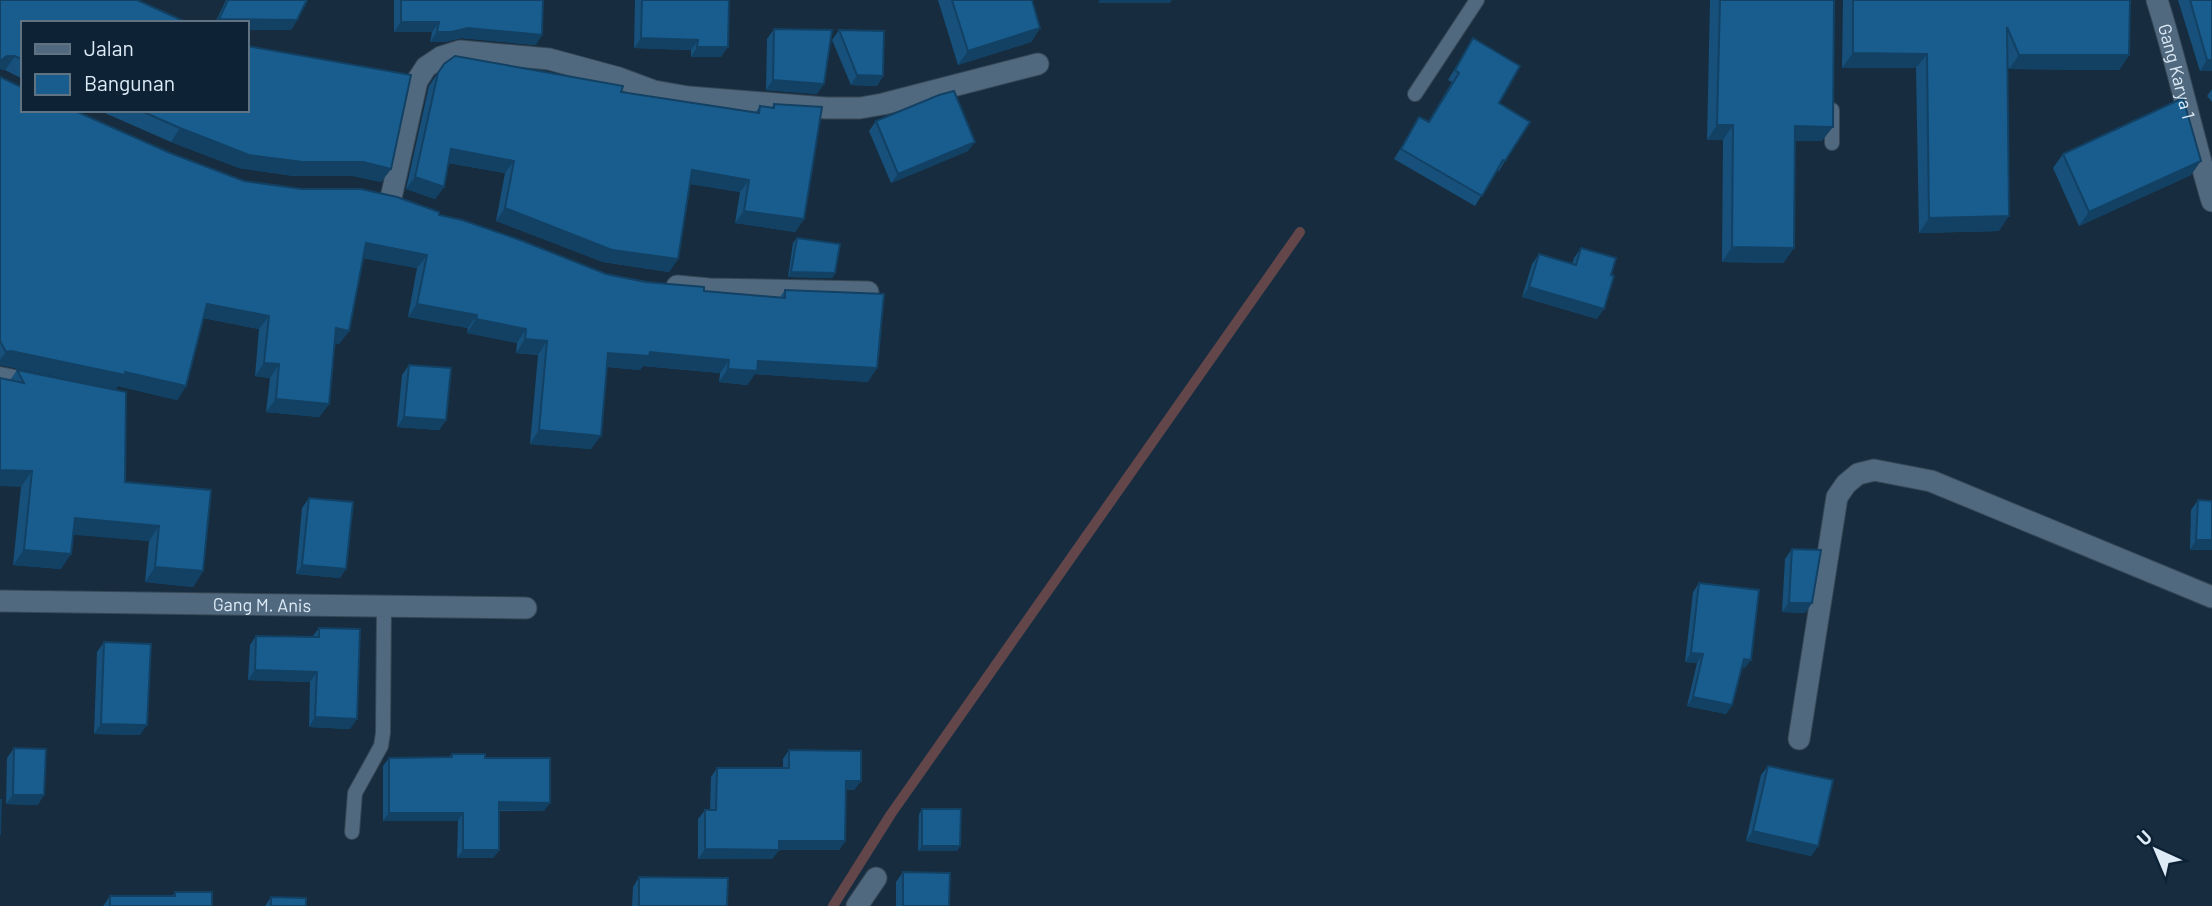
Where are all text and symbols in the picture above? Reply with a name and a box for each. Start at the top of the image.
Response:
legend [21,21,248,112]
street label: Gang Karya 1 [2154,21,2200,121]
text: Jalan [84,35,134,60]
text: Bangunan [84,70,175,95]
street label: Gang M. Anis [213,593,311,616]
north arrow [2121,815,2191,885]
text: U [2132,825,2156,850]

